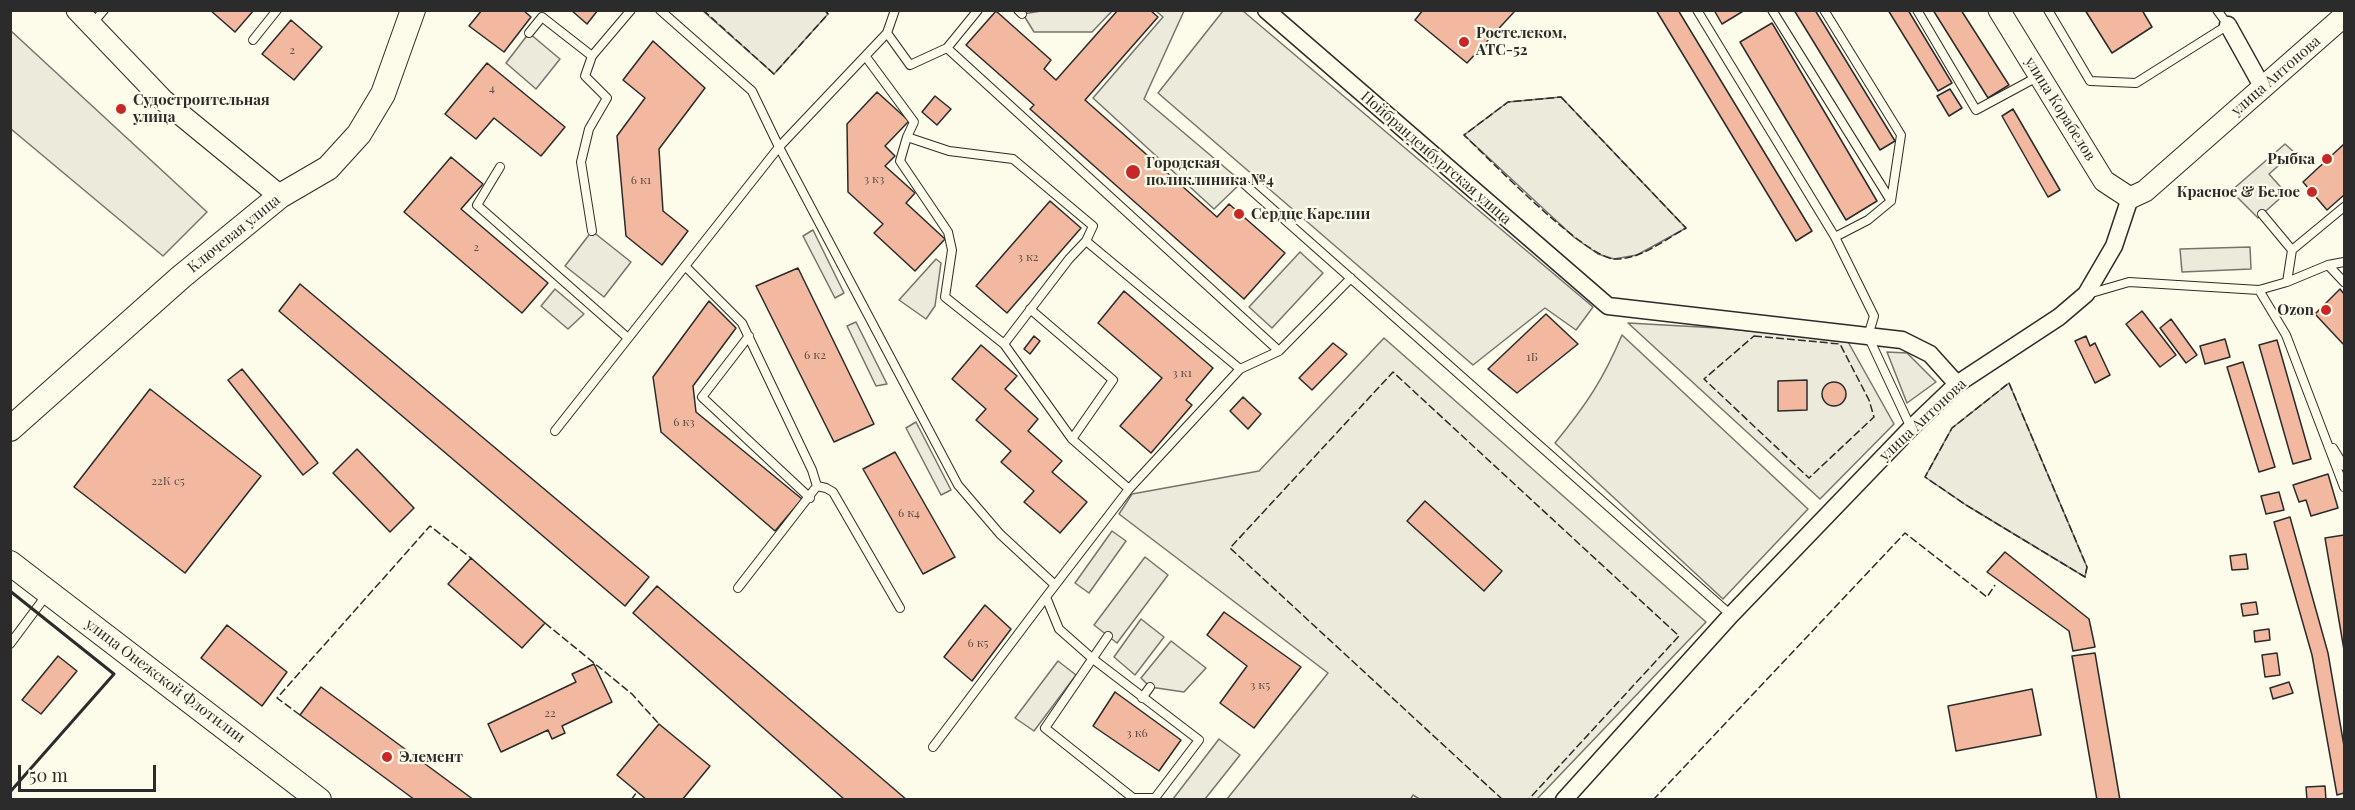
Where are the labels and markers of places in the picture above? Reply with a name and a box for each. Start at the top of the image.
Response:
place label: Ростелеком, АТС-52 [1476,24,1567,59]
marker: Ростелеком, АТС-52 [1457,35,1471,49]
place label: Судостроительная улица [133,91,270,126]
marker: Судостроительная улица [114,102,128,116]
place label: Рыбка [2267,150,2315,168]
marker: Рыбка [2320,152,2334,166]
place label: Городская поликлиника №4 [1146,154,1274,189]
marker: Городская поликлиника №4 [1124,163,1142,181]
place label: Красное & Белое [2177,183,2300,201]
marker: Красное & Белое [2305,185,2319,199]
place label: Сердце Карелии [1251,205,1370,223]
marker: Сердце Карелии [1232,207,1246,221]
place label: Ozon [2277,301,2314,319]
marker: Ozon [2319,303,2333,317]
place label: Элемент [399,748,463,766]
marker: Элемент [380,750,394,764]

